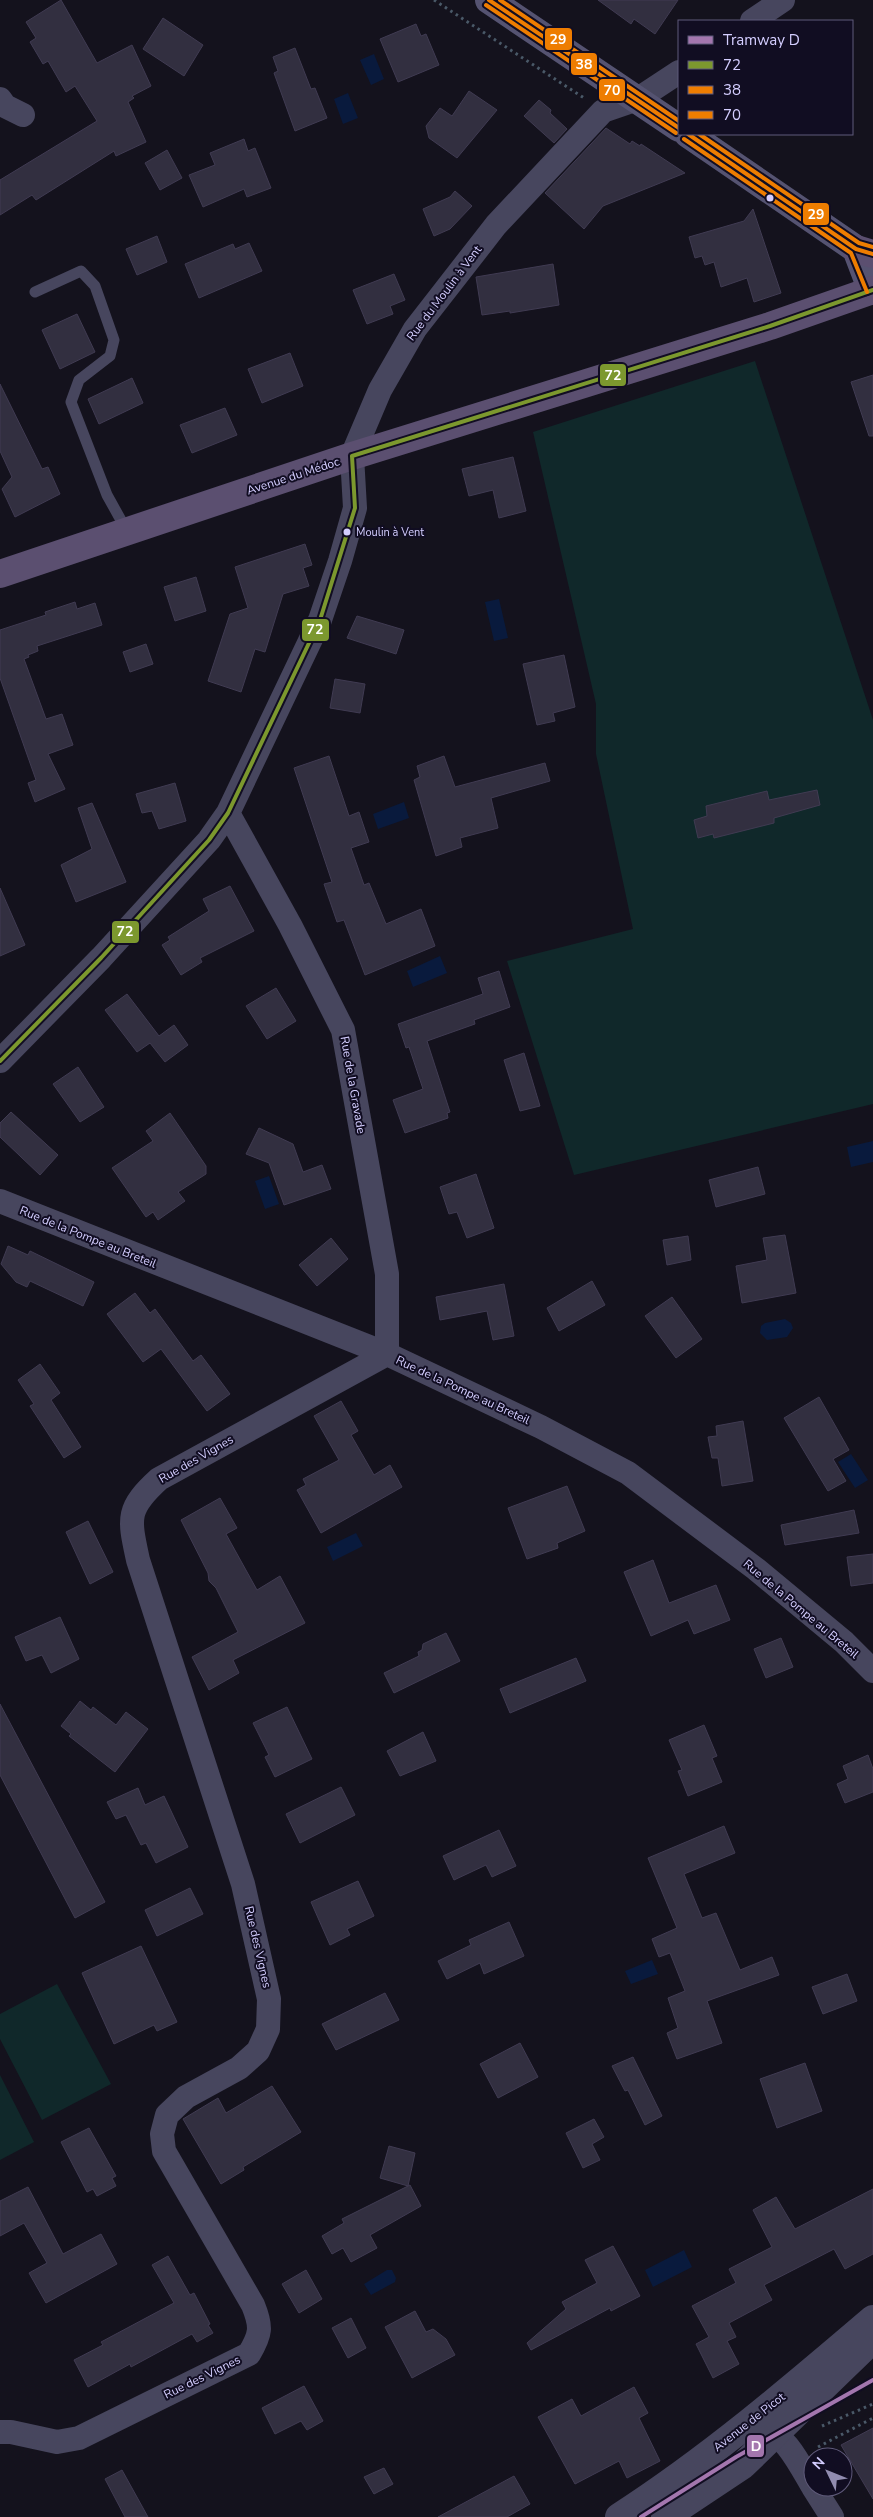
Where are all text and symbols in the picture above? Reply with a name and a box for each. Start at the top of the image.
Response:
legend [678,20,853,135]
line badge: 29 [544,27,573,51]
text: 29 [550,30,566,49]
text: Tramway D [723,30,800,50]
line badge: 38 [570,52,598,76]
text: 38 [576,55,592,74]
text: 72 [723,55,741,75]
line badge: 70 [598,78,626,102]
text: 38 [723,80,741,100]
text: 70 [604,81,620,100]
text: 70 [723,105,741,125]
unlabelled marker [765,193,775,203]
line badge: 29 [802,202,830,226]
text: 29 [808,205,824,224]
street label: Rue du Moulin à Vent [403,241,486,344]
line badge: 72 [599,363,627,387]
text: 72 [605,366,621,385]
street label: Avenue du Médoc [245,453,342,499]
place label: Moulin à Vent [356,525,424,540]
marker: Moulin à Vent [342,527,352,537]
line badge: 72 [301,618,330,642]
text: 72 [307,620,323,639]
line badge: 72 [111,920,140,944]
text: 72 [117,922,133,941]
street label: Rue de la Gravade [337,1035,369,1135]
street label: Rue de la Pompe au Breteil [17,1202,159,1272]
street label: Rue de la Pompe au Breteil [393,1352,533,1428]
street label: Rue des Vignes [156,1431,236,1487]
street label: Rue de la Pompe au Breteil [740,1556,862,1662]
street label: Rue des Vignes [241,1905,275,1990]
street label: Rue des Vignes [161,2351,243,2402]
street label: Avenue de Picot [710,2388,789,2455]
line badge: D [746,2434,765,2458]
text: D [751,2437,761,2456]
north arrow [803,2447,853,2497]
text: N [808,2453,829,2474]

